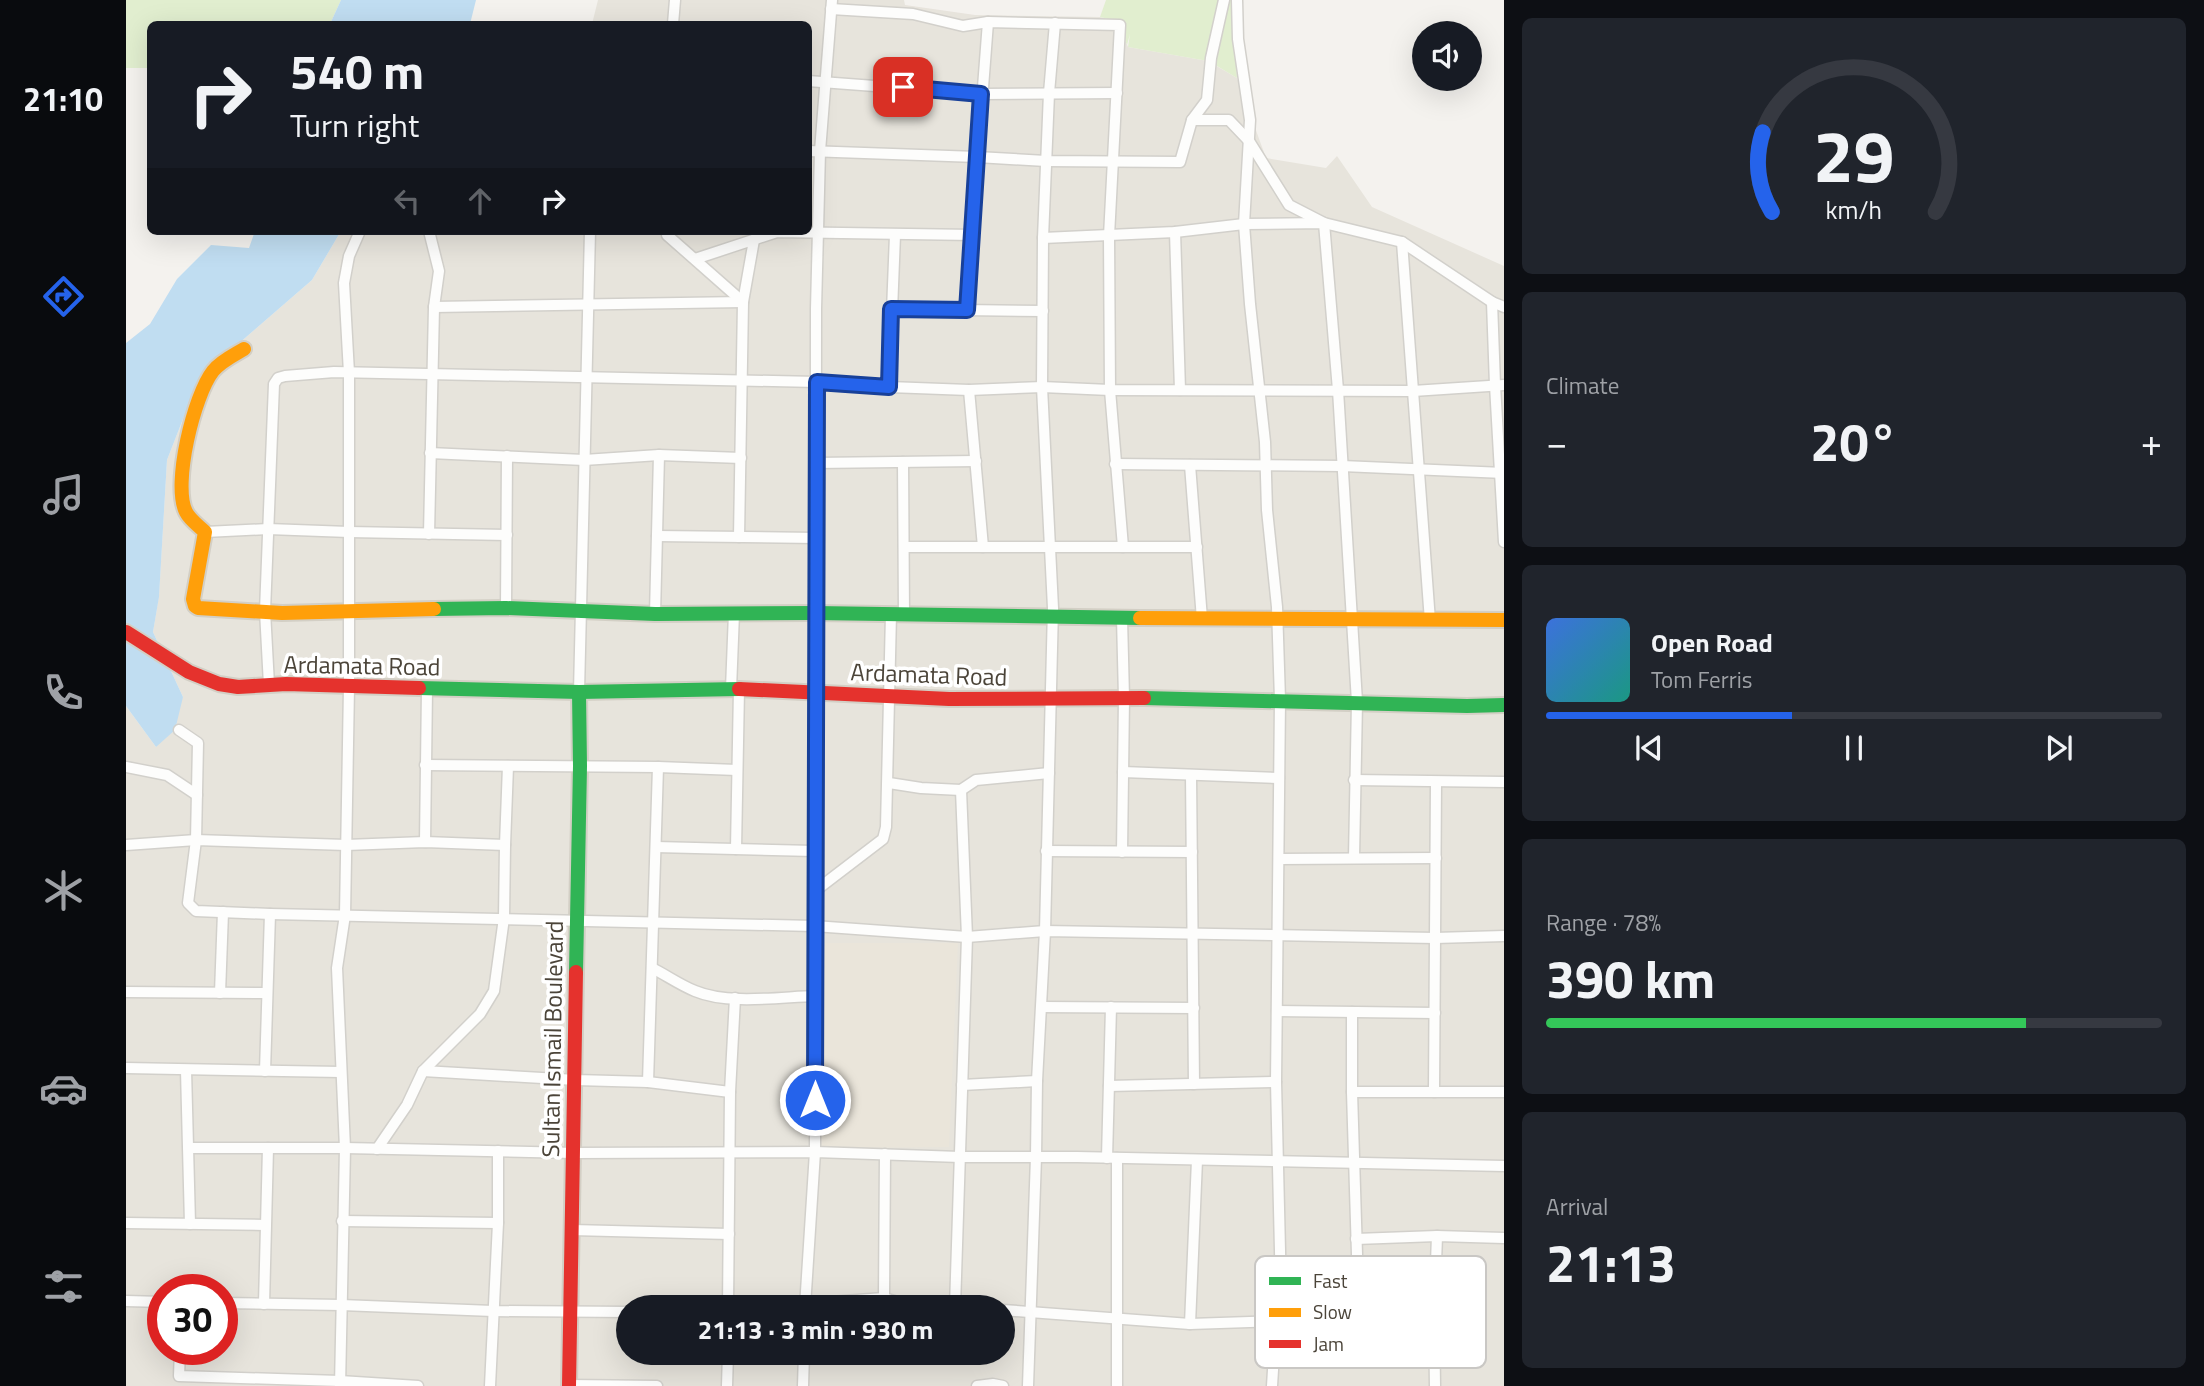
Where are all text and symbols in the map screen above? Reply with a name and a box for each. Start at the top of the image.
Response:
map controls [1412,21,1482,91]
button: sound [1412,21,1482,91]
text: 540 m [290,33,424,108]
icon: right [175,49,266,140]
pin [873,57,933,117]
icon: arrive [884,68,922,106]
text: 21:10 [23,75,103,123]
text: 29 [1813,100,1895,210]
text: Turn right [290,101,419,149]
icon: left [388,182,426,220]
icon: ahead [461,182,499,220]
icon: right [534,182,572,220]
text: km/h [1826,191,1882,229]
icon: directions [39,272,88,321]
text: Climate [1546,368,1619,403]
text: 20° [1810,402,1898,481]
text: − [1546,413,1567,471]
text: + [2141,413,2162,471]
icon: music [39,470,88,519]
text: Open Road [1651,623,1773,662]
street label: Ardamata Road [283,646,441,684]
street label: Ardamata Road [850,653,1008,695]
text: Tom Ferris [1651,662,1752,697]
icon: phone [39,668,88,717]
icon: previous [1630,729,1668,767]
icon: pause [1835,729,1873,767]
icon: next [2040,729,2078,767]
icon: climate [39,866,88,915]
text: Range · 78% [1546,905,1661,940]
street label: Sultan Ismail Boulevard [532,920,572,1158]
text: 390 km [1546,939,1715,1018]
position arrow [778,1063,852,1137]
icon: car [39,1064,88,1113]
text: Arrival [1546,1189,1608,1224]
text: 21:13 [1546,1223,1676,1302]
legend [1255,1256,1486,1368]
icon: filters [39,1262,88,1311]
text: Fast [1313,1266,1348,1295]
speed limit sign: 30 [147,1274,238,1365]
text: Slow [1313,1297,1352,1326]
text: 21:13 · 3 min · 930 m [698,1310,933,1349]
text: Jam [1313,1329,1344,1358]

